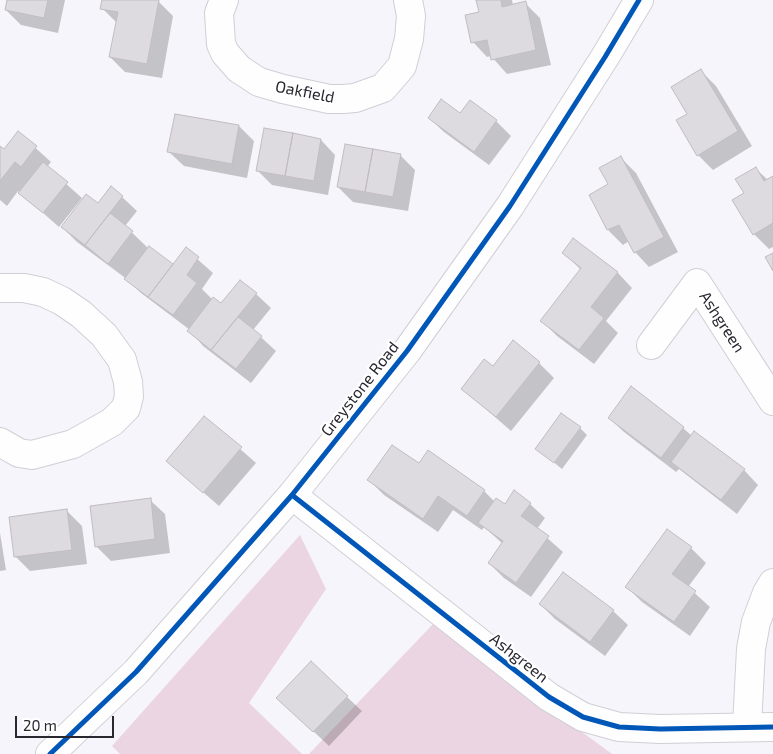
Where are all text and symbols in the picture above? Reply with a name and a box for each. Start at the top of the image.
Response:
street label: Oakfield [274,77,336,107]
street label: Ashgreen [695,288,749,356]
street label: Greystone Road [317,338,403,440]
street label: Ashgreen [486,629,552,687]
scale bar [18,706,116,738]
text: 20 m [23,716,57,734]

